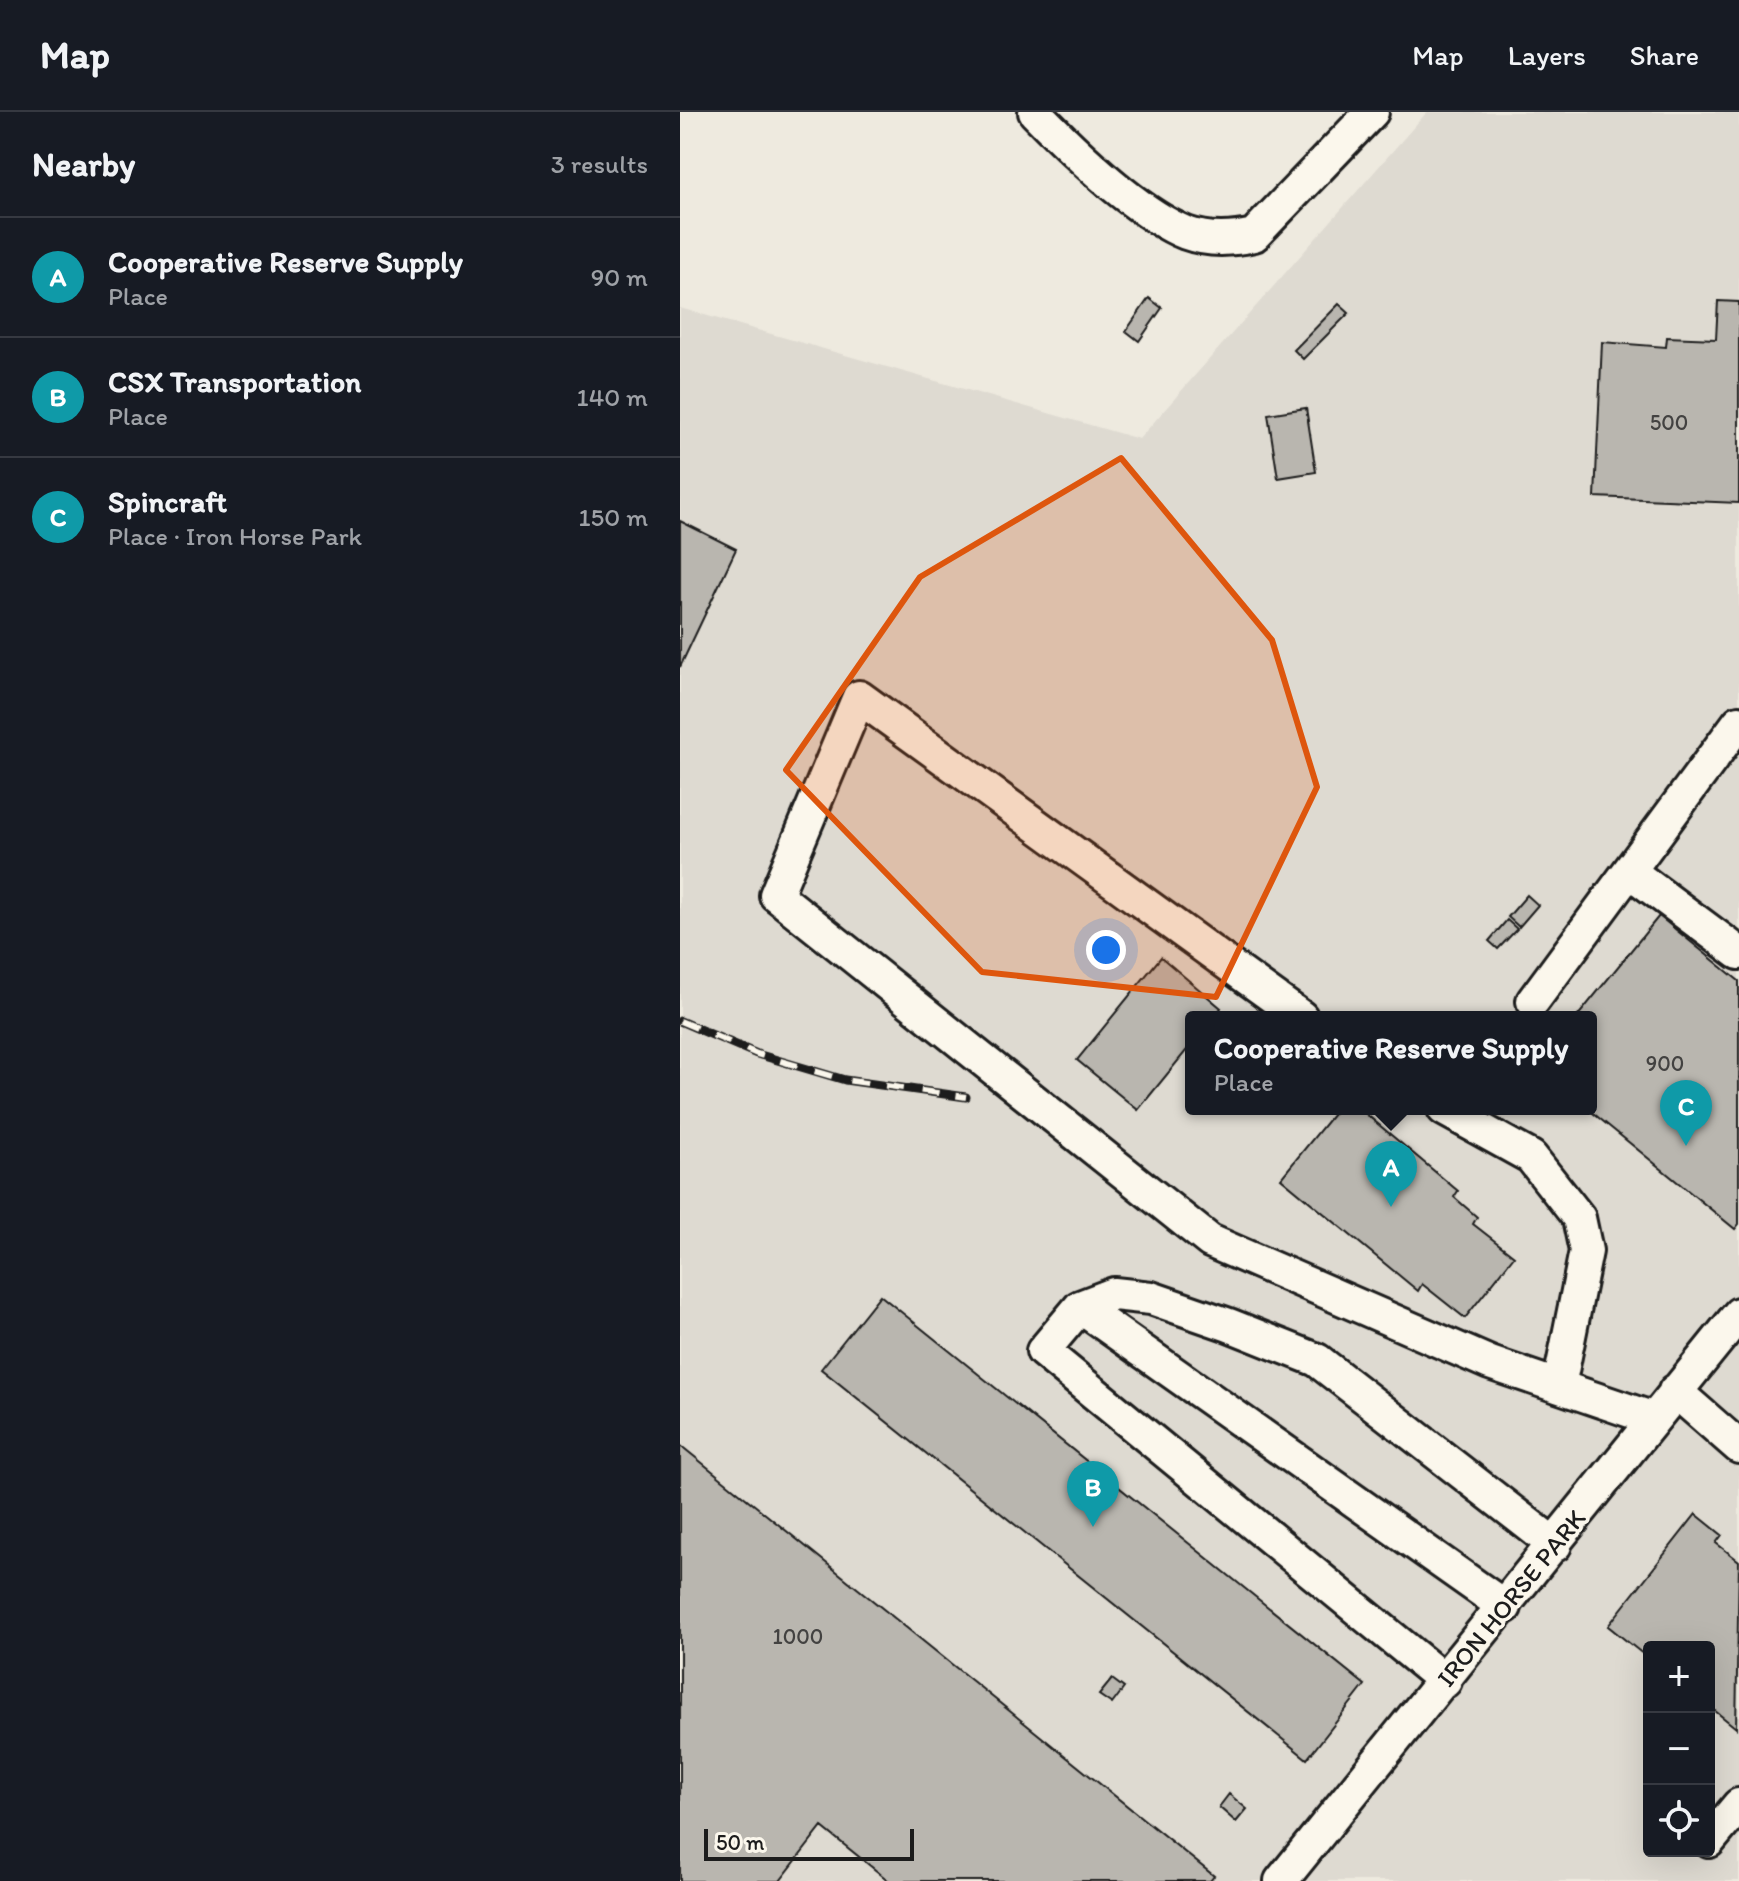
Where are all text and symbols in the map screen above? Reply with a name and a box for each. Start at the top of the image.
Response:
text: Map [40,32,110,78]
text: Map [1412,38,1464,72]
text: Layers [1508,38,1586,72]
text: Share [1630,38,1699,72]
text: Nearby [32,144,135,185]
text: 3 results [551,148,648,180]
text: Cooperative Reserve Supply [108,243,463,280]
text: A [50,261,66,293]
text: 90 m [591,261,648,293]
text: Place [108,280,168,312]
text: CSX Transportation [108,363,361,400]
text: B [50,381,66,413]
text: 140 m [577,381,648,413]
text: Place [108,400,168,432]
house number: 500 [1650,409,1688,436]
text: Spincraft [108,483,227,520]
text: C [50,501,66,533]
text: 150 m [579,501,648,533]
text: Place · Iron Horse Park [108,520,362,552]
your location [1086,930,1126,970]
popup [1185,1011,1597,1115]
text: Cooperative Reserve Supply [1214,1029,1568,1066]
house number: 900 [1646,1050,1684,1077]
text: Place [1214,1066,1274,1098]
pin: C [1660,1080,1712,1146]
pin: A [1365,1141,1417,1207]
pin: B [1067,1461,1119,1527]
street label: IRON HORSE PARK [1430,1503,1592,1693]
house number: 1000 [773,1623,823,1650]
map controls [1643,1641,1715,1857]
button: + [1643,1641,1715,1713]
button: − [1643,1713,1715,1785]
button: locate [1643,1785,1715,1857]
scale bar [704,1825,914,1861]
text: 50 m [716,1829,765,1856]

